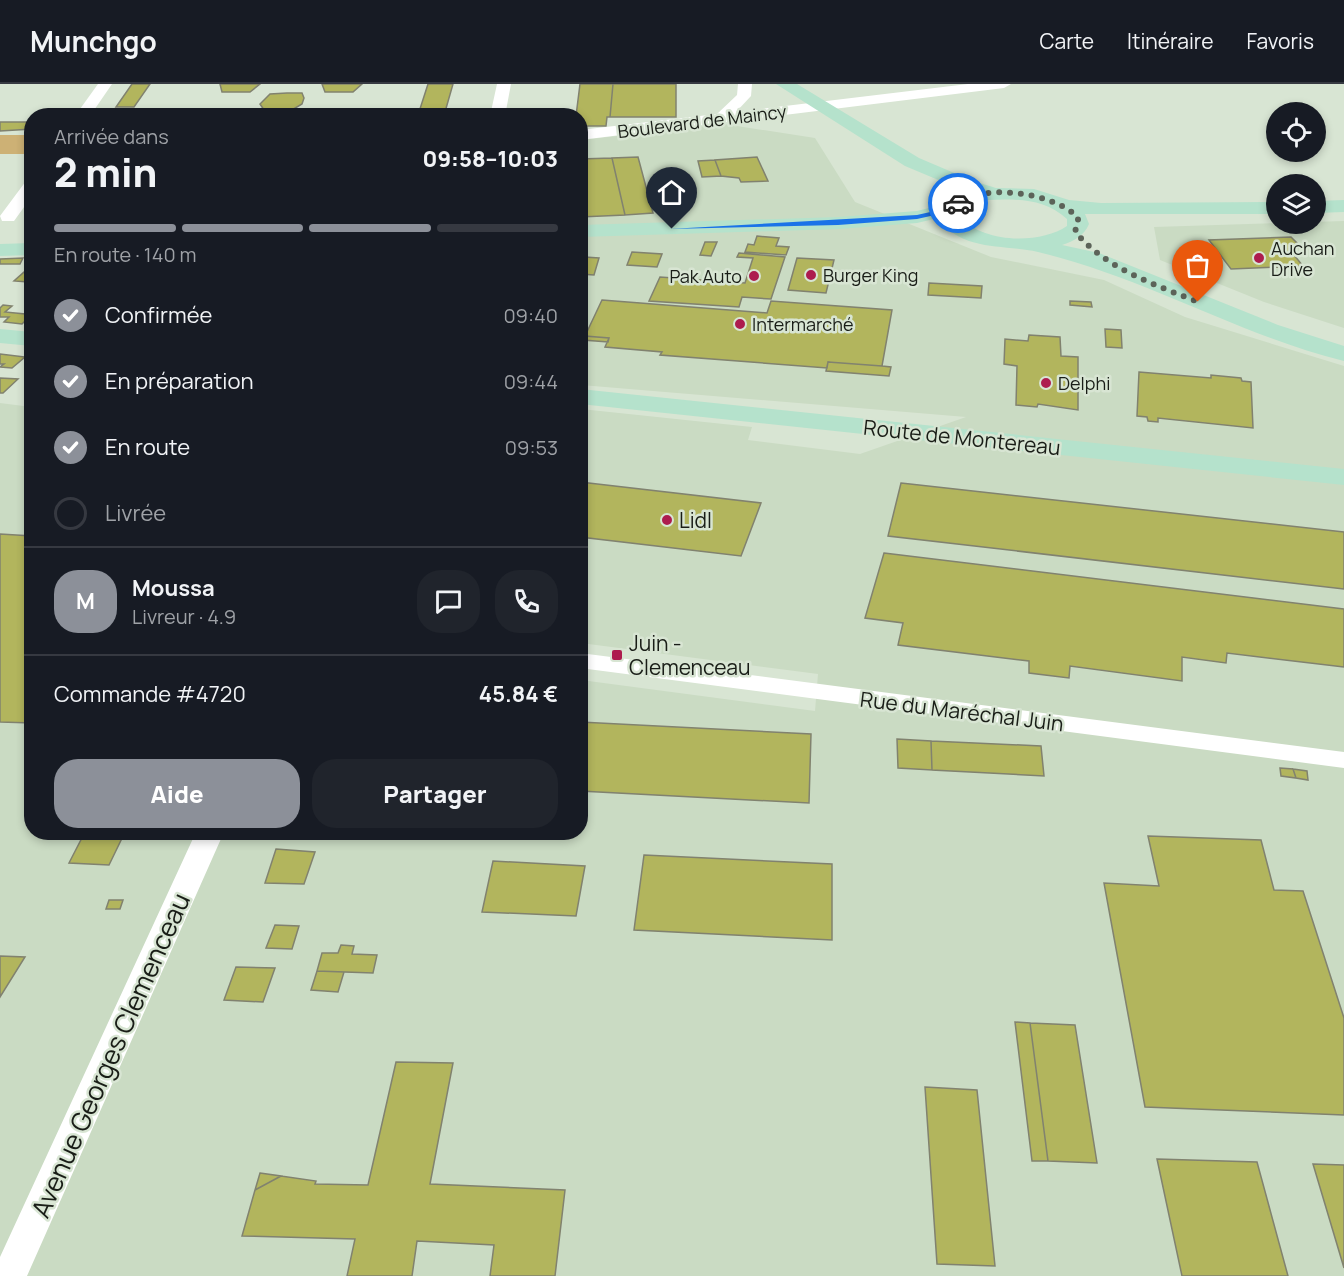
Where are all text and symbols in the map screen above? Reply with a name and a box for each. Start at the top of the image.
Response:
text: Munchgo [30,22,157,60]
text: Carte [1040,27,1094,55]
text: Itinéraire [1127,27,1213,55]
text: Favoris [1246,27,1314,55]
street label: Boulevard de Maincy [616,99,788,143]
map controls [1266,102,1326,234]
button: locate [1266,102,1326,162]
text: Arrivée dans [54,123,169,150]
text: 09:58–10:03 [423,144,558,174]
text: 2 min [54,145,157,199]
pin [646,167,697,229]
courier [928,173,988,233]
button: layers [1266,174,1326,234]
icon: home [655,176,688,209]
icon: car [942,187,975,220]
place label: Auchan Drive [1271,236,1334,281]
pin [1172,240,1223,302]
text: En route · 140 m [54,241,197,268]
icon: bag [1181,249,1214,282]
marker: Auchan Drive [1252,251,1266,265]
place label: Burger King [823,263,918,287]
place label: Pak Auto [669,264,742,288]
marker: Burger King [804,268,818,282]
marker: Pak Auto [747,269,761,283]
icon: check [54,299,87,332]
text: Confirmée [105,300,212,330]
text: 09:40 [503,302,558,329]
place label: Intermarché [752,312,854,336]
marker: Intermarché [733,317,747,331]
icon: check [54,365,87,398]
text: En préparation [105,366,253,396]
text: 09:44 [504,368,558,395]
place label: Delphi [1058,371,1110,395]
marker: Delphi [1039,376,1053,390]
street label: Route de Montereau [862,413,1062,461]
icon: check [54,431,87,464]
text: En route [105,432,190,462]
text: 09:53 [505,434,558,461]
text: Livrée [105,498,166,528]
place label: Lidl [679,506,712,534]
marker: Lidl [660,513,674,527]
button: chat [417,570,480,633]
button: phone [495,570,558,633]
text: Moussa [132,573,215,603]
text: M [76,586,95,616]
text: Livreur · 4.9 [132,603,236,630]
place label: Juin - Clemenceau [629,629,751,681]
marker: Juin - Clemenceau [610,648,624,662]
text: Commande #4720 [54,679,246,709]
text: 45.84 € [479,679,558,709]
street label: Rue du Maréchal Juin [859,685,1065,737]
button: Aide [54,759,300,828]
button: Partager [312,759,558,828]
street label: Avenue Georges Clemenceau [22,887,198,1223]

